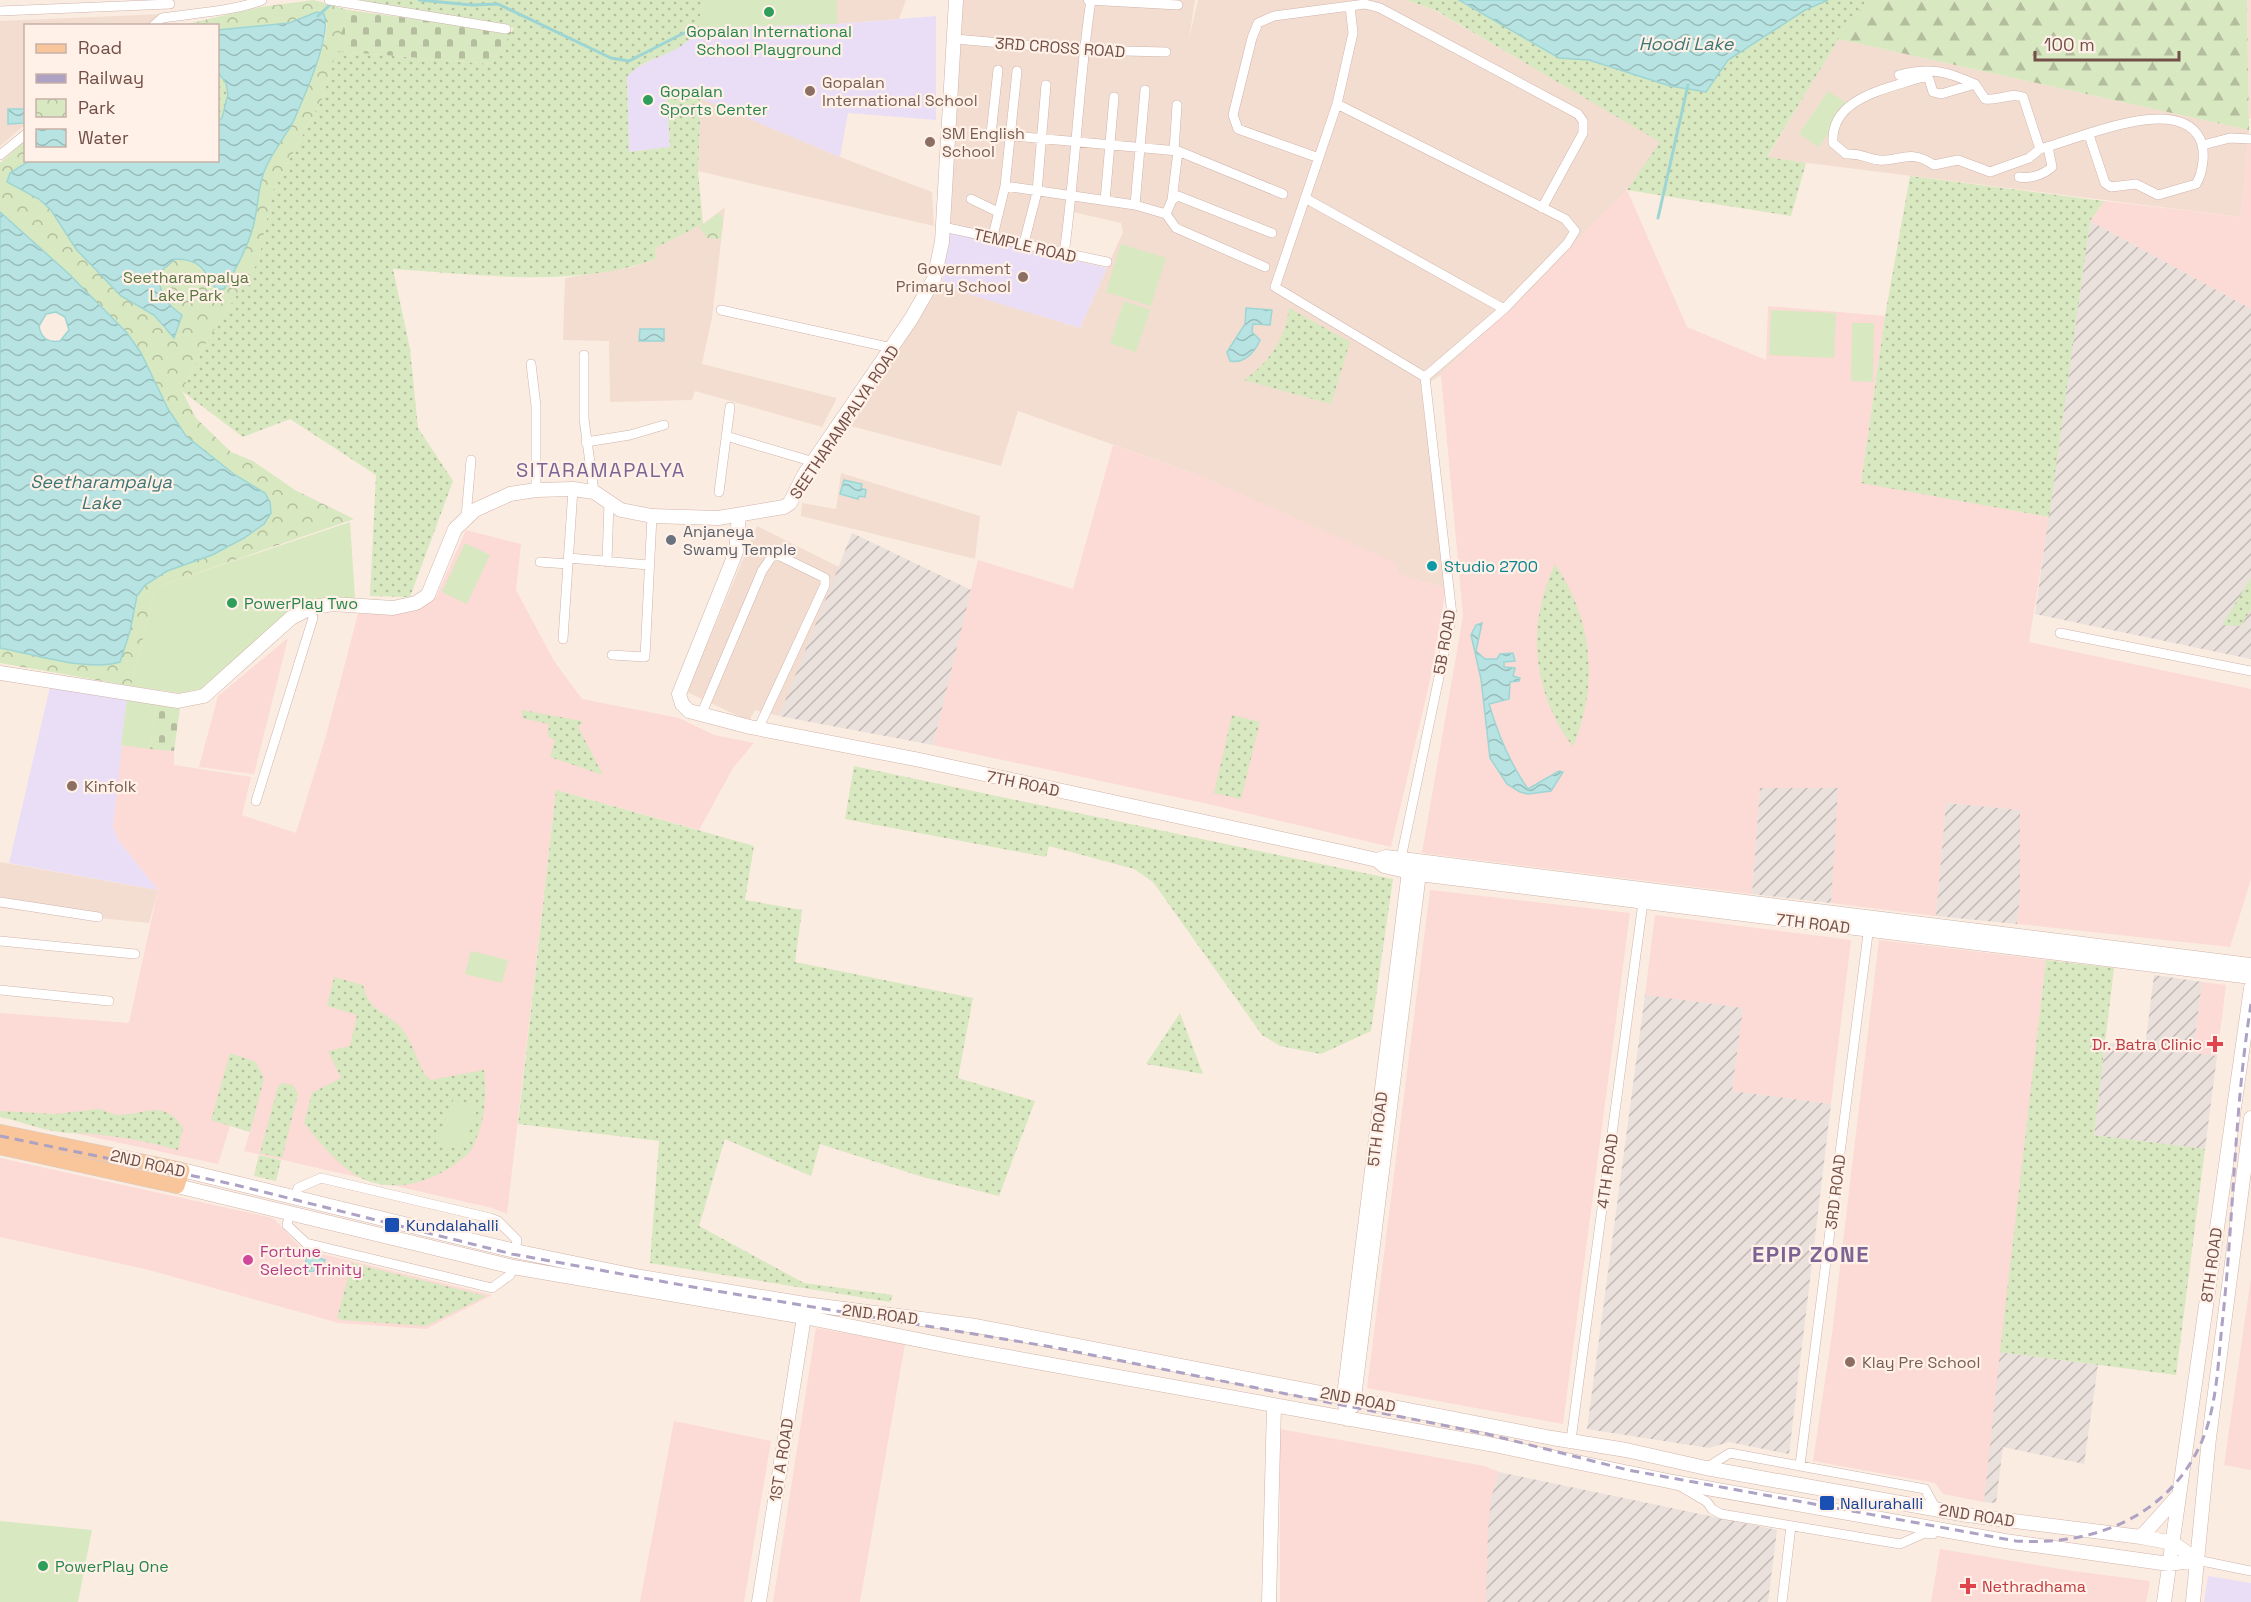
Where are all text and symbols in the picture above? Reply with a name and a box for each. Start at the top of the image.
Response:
marker: Gopalan International School Playground [762,5,776,19]
place label: Gopalan International School Playground [686,21,852,60]
legend [24,24,219,162]
scale bar [2035,24,2179,62]
street label: 3RD CROSS ROAD [994,32,1126,63]
water label: Hoodi Lake [1639,32,1735,55]
text: 100 m [2044,33,2095,56]
text: Road [78,36,122,59]
text: Railway [78,66,144,89]
place label: Gopalan International School [822,72,978,111]
place label: Gopalan Sports Center [660,81,768,120]
marker: Gopalan International School [803,84,817,98]
marker: Gopalan Sports Center [641,93,655,107]
text: Park [78,96,116,119]
place label: SM English School [942,123,1025,162]
text: Water [78,126,129,149]
marker: SM English School [923,135,937,149]
street label: TEMPLE ROAD [971,223,1078,268]
place label: Government Primary School [896,258,1011,297]
park label: Seetharampalya Lake Park [123,267,249,306]
marker: Government Primary School [1016,270,1030,284]
street label: SEETHARAMPALYA ROAD [785,341,904,503]
district label: SITARAMAPALYA [516,457,686,483]
water label: Seetharampalya Lake [30,470,172,514]
place label: Anjaneya Swamy Temple [683,521,797,560]
marker: Anjaneya Swamy Temple [664,533,678,547]
place label: Studio 2700 [1444,556,1538,577]
marker: Studio 2700 [1425,559,1439,573]
place label: PowerPlay Two [244,593,358,614]
marker: PowerPlay Two [225,596,239,610]
street label: 5B ROAD [1428,608,1461,676]
street label: 7TH ROAD [984,765,1061,801]
place label: Kinfolk [84,776,137,797]
marker: Kinfolk [65,779,79,793]
street label: 7TH ROAD [1775,909,1851,938]
place label: Dr. Batra Clinic [2092,1034,2202,1055]
marker: Dr. Batra Clinic [2206,1035,2224,1053]
street label: 5TH ROAD [1363,1091,1392,1168]
street label: 4TH ROAD [1592,1132,1623,1210]
street label: 2ND ROAD [108,1145,187,1182]
street label: 3RD ROAD [1820,1153,1851,1231]
place label: Kundalahalli [406,1215,499,1236]
marker: Kundalahalli [383,1216,401,1234]
street label: 8TH ROAD [2196,1226,2227,1304]
district label: EPIP ZONE [1752,1240,1870,1268]
place label: Fortune Select Trinity [260,1241,362,1280]
marker: Fortune Select Trinity [241,1253,255,1267]
street label: 2ND ROAD [841,1299,919,1330]
place label: Klay Pre School [1862,1352,1980,1373]
marker: Klay Pre School [1843,1355,1857,1369]
street label: 2ND ROAD [1318,1382,1397,1417]
street label: 1ST A ROAD [765,1417,798,1503]
place label: Nallurahalli [1840,1493,1923,1514]
marker: Nallurahalli [1818,1494,1836,1512]
street label: 2ND ROAD [1938,1499,2016,1532]
place label: PowerPlay One [55,1556,169,1577]
marker: PowerPlay One [36,1559,50,1573]
place label: Nethradhama [1982,1576,2086,1597]
marker: Nethradhama [1959,1577,1977,1595]

